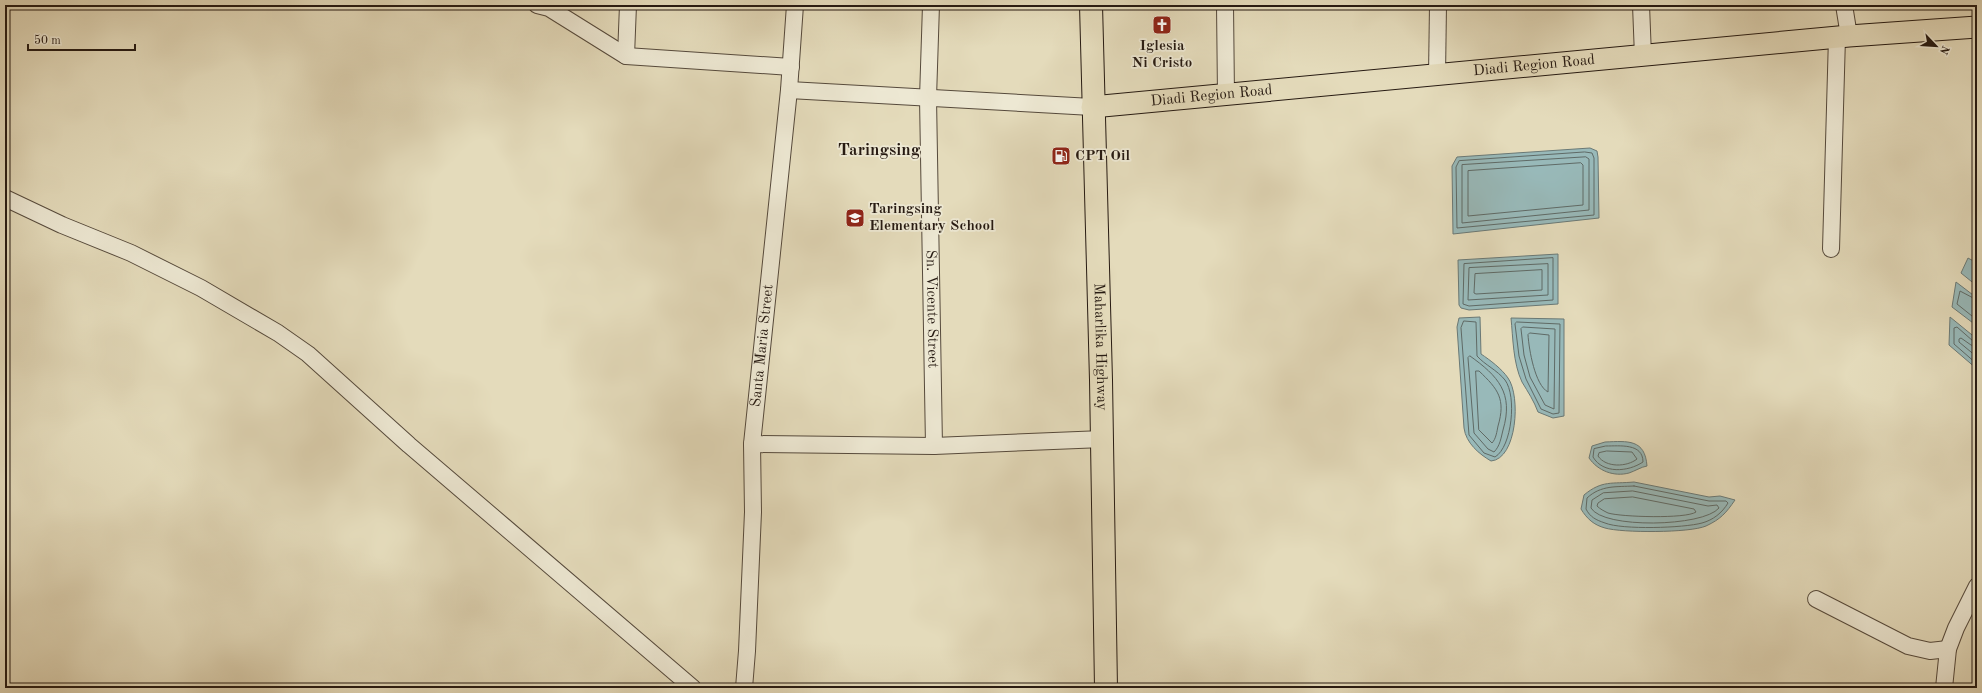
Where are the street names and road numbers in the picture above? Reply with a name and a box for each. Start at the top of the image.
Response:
street label: Diadi Region Road [1472,52,1596,79]
street label: Diadi Region Road [1150,83,1273,109]
street label: Sn. Vicente Street [923,250,940,368]
street label: Maharlika Highway [1091,283,1109,411]
street label: Santa Maria Street [748,284,776,408]

